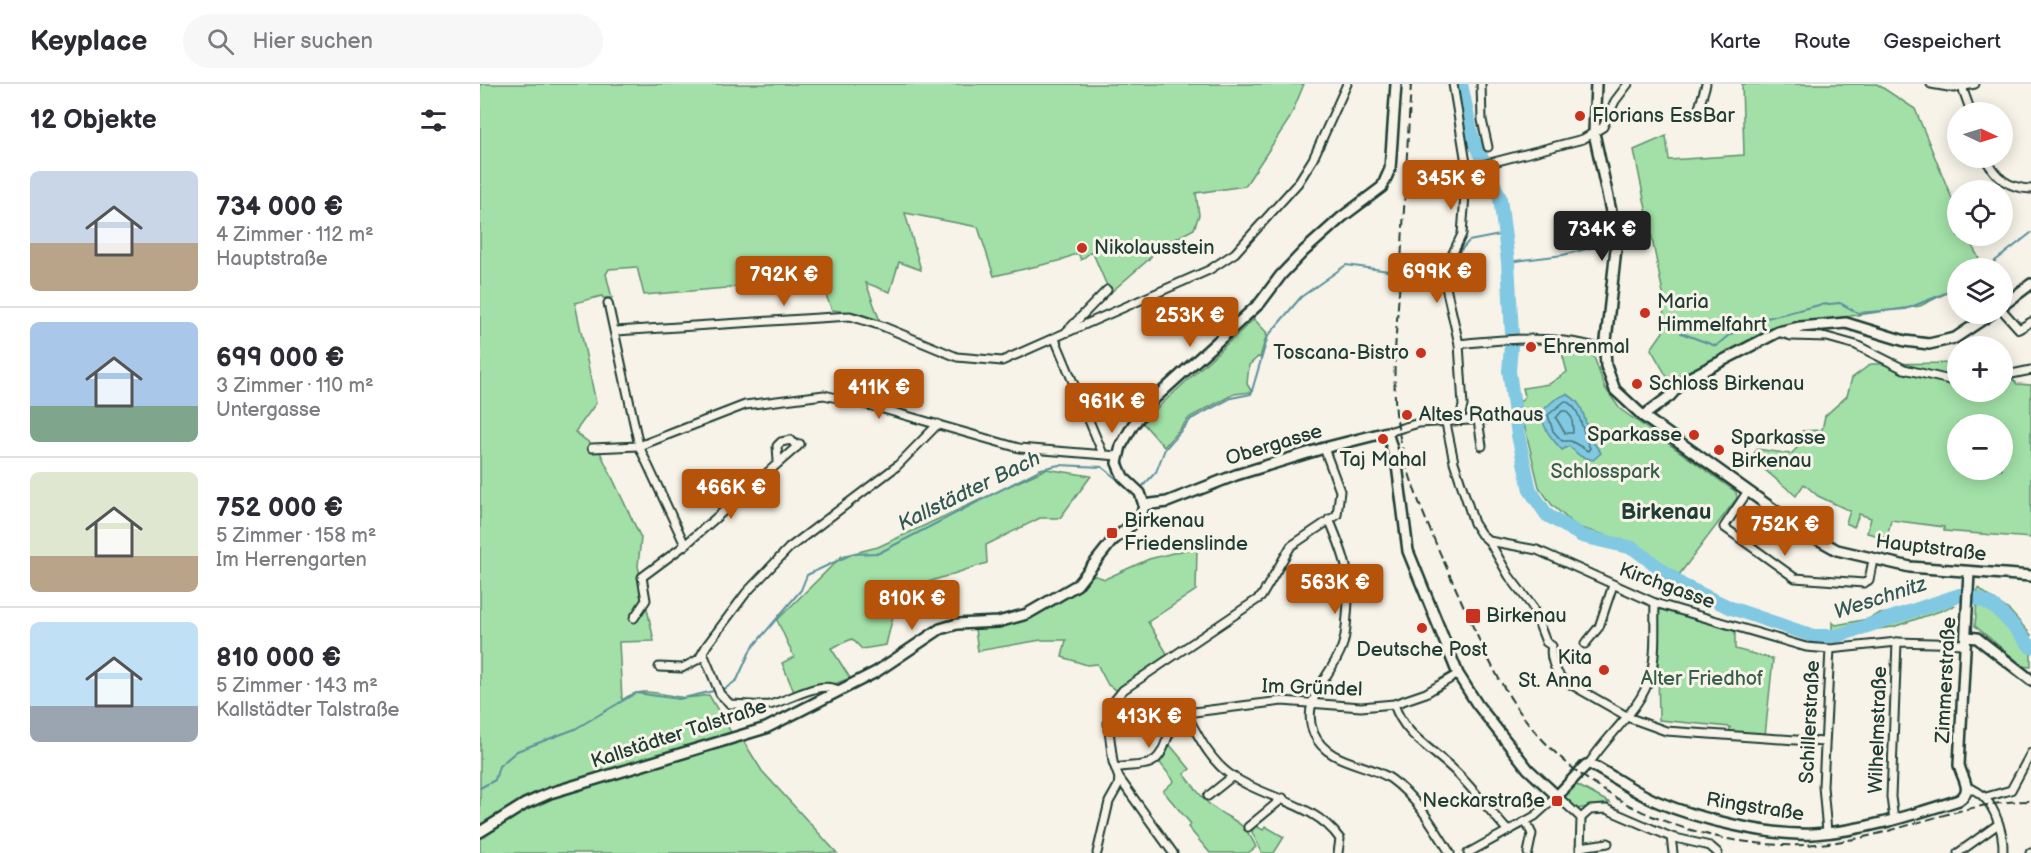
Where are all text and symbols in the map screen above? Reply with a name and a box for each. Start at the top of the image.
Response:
search box [183,14,603,68]
text: Keyplace [30,25,147,58]
icon: search [204,25,237,58]
text: Hier suchen [252,28,373,55]
text: Karte [1709,29,1761,54]
text: Route [1794,29,1850,54]
text: Gespeichert [1883,29,2001,54]
north arrow [1947,102,2013,168]
map controls [1947,102,2013,480]
icon: filters [417,104,450,137]
place label: Florians EssBar [1592,104,1735,128]
text: 12 Objekte [30,105,157,136]
marker: Florians EssBar [1573,109,1587,123]
pin: 345K € [1402,160,1500,211]
text: 345K € [1416,167,1486,191]
button: locate [1947,180,2013,246]
text: 734 000 € [216,192,343,223]
icon: home [78,195,150,267]
pin: 734K € [1553,211,1651,262]
text: 734K € [1568,218,1636,242]
text: 4 Zimmer · 112 m² [216,223,374,247]
place label: Nikolausstein [1094,236,1214,260]
marker: Nikolausstein [1075,241,1089,255]
text: Hauptstraße [216,247,328,271]
pin: 699K € [1388,253,1486,304]
pin: 792K € [735,256,833,307]
button: layers [1947,258,2013,324]
text: 699K € [1402,260,1472,284]
text: 792K € [750,263,818,287]
place label: Maria Himmelfahrt [1657,290,1767,337]
pin: 253K € [1141,297,1239,348]
text: 253K € [1155,304,1225,328]
marker: Maria Himmelfahrt [1638,306,1652,320]
place label: Ehrenmal [1543,335,1630,359]
button: + [1947,336,2013,402]
marker: Ehrenmal [1524,340,1538,354]
place label: Toscana-Bistro [1273,341,1409,365]
text: 699 000 € [216,343,344,374]
icon: home [78,346,150,418]
marker: Toscana-Bistro [1414,346,1428,360]
pin: 411K € [830,369,928,420]
place label: Schloss Birkenau [1649,372,1804,396]
text: 3 Zimmer · 110 m² [216,374,374,398]
text: 411K € [848,376,910,400]
marker: Schloss Birkenau [1630,377,1644,391]
pin: 961K € [1063,383,1161,434]
text: 961K € [1079,390,1145,414]
text: Untergasse [216,398,321,422]
place label: Altes Rathaus [1419,403,1544,427]
marker: Altes Rathaus [1400,408,1414,422]
button: − [1947,414,2013,480]
street label: Obergasse [1223,419,1325,471]
place label: Sparkasse [1587,423,1682,447]
place label: Sparkasse Birkenau [1731,426,1826,473]
marker: Sparkasse [1687,428,1701,442]
marker: Taj Mahal [1376,432,1390,446]
marker: Sparkasse Birkenau [1712,443,1726,457]
water label: Kallstädter Bach [894,445,1045,536]
place label: Taj Mahal [1340,448,1426,472]
park label: Schlosspark [1550,460,1660,484]
pin: 466K € [682,469,780,520]
text: 466K € [696,476,766,500]
text: 752 000 € [216,493,343,524]
icon: home [78,496,150,568]
district label: Birkenau [1621,499,1711,526]
pin: 752K € [1736,506,1834,557]
place label: Birkenau Friedenslinde [1124,509,1248,556]
text: 752K € [1751,513,1819,537]
text: 5 Zimmer · 158 m² [216,524,376,548]
marker: Birkenau Friedenslinde [1105,526,1119,540]
street label: Hauptstraße [1874,529,1988,567]
text: Im Herrengarten [216,548,367,572]
street label: Kirchgasse [1616,558,1719,615]
pin: 563K € [1286,564,1384,615]
text: 563K € [1300,571,1370,595]
water label: Weschnitz [1831,571,1930,625]
pin: 810K € [863,580,961,631]
text: 810K € [879,587,945,611]
place label: Birkenau [1486,604,1567,628]
marker: Birkenau [1464,607,1482,625]
street label: Zimmerstraße [1931,616,1961,745]
marker: Deutsche Post [1415,621,1429,635]
place label: Deutsche Post [1356,638,1488,662]
text: 810 000 € [216,643,341,674]
icon: home [78,646,150,718]
place label: Kita St. Anna [1518,646,1592,693]
street label: Schillerstraße [1795,660,1825,784]
marker: Kita St. Anna [1597,663,1611,677]
street label: Wilhelmstraße [1864,666,1892,794]
park label: Alter Friedhof [1641,667,1763,691]
text: 5 Zimmer · 143 m² [216,674,378,698]
street label: Im Gründel [1261,674,1363,702]
street label: Kallstädter Talstraße [588,694,770,774]
text: Kallstädter Talstraße [216,698,399,722]
pin: 413K € [1100,698,1198,749]
text: 413K € [1116,705,1182,729]
street label: Ringstraße [1704,787,1806,827]
place label: Neckarstraße [1422,789,1545,813]
marker: Neckarstraße [1550,794,1564,808]

